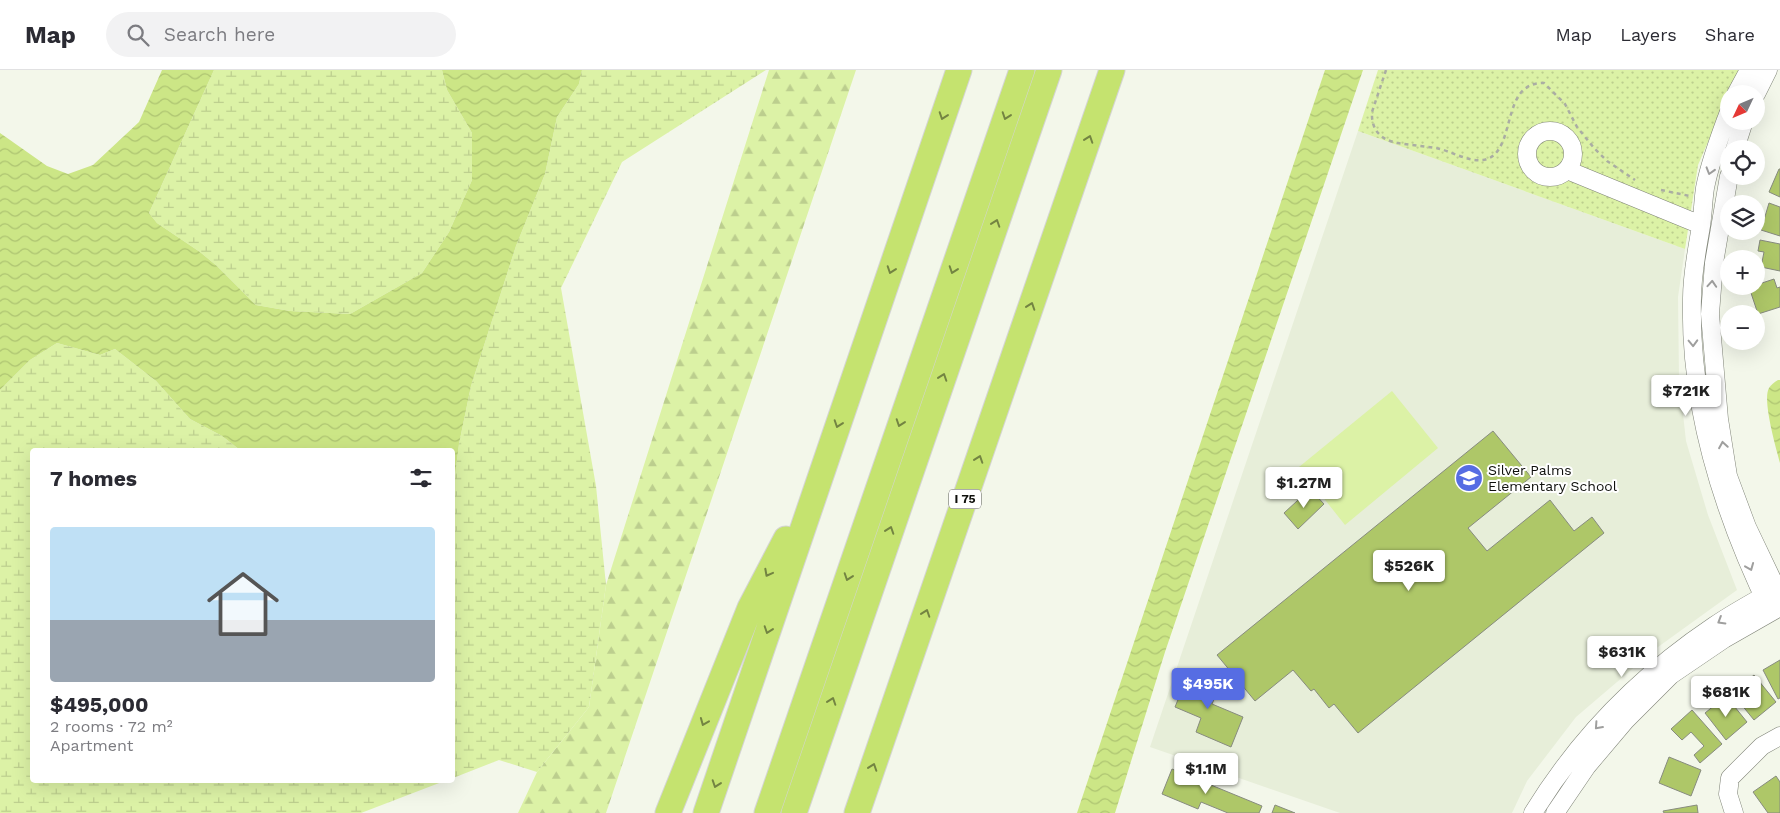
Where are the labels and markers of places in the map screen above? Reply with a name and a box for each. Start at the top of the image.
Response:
pin: $721K [1651,374,1721,417]
place label: Silver Palms Elementary School [1488,462,1618,494]
school or university icon: Silver Palms Elementary School [1454,463,1484,493]
pin: $1.27M [1263,466,1345,509]
pin: $526K [1374,550,1444,592]
pin: $631K [1587,636,1657,678]
pin: $495K [1173,668,1243,710]
pin: $681K [1691,676,1761,718]
pin: $1.1M [1171,752,1241,795]

